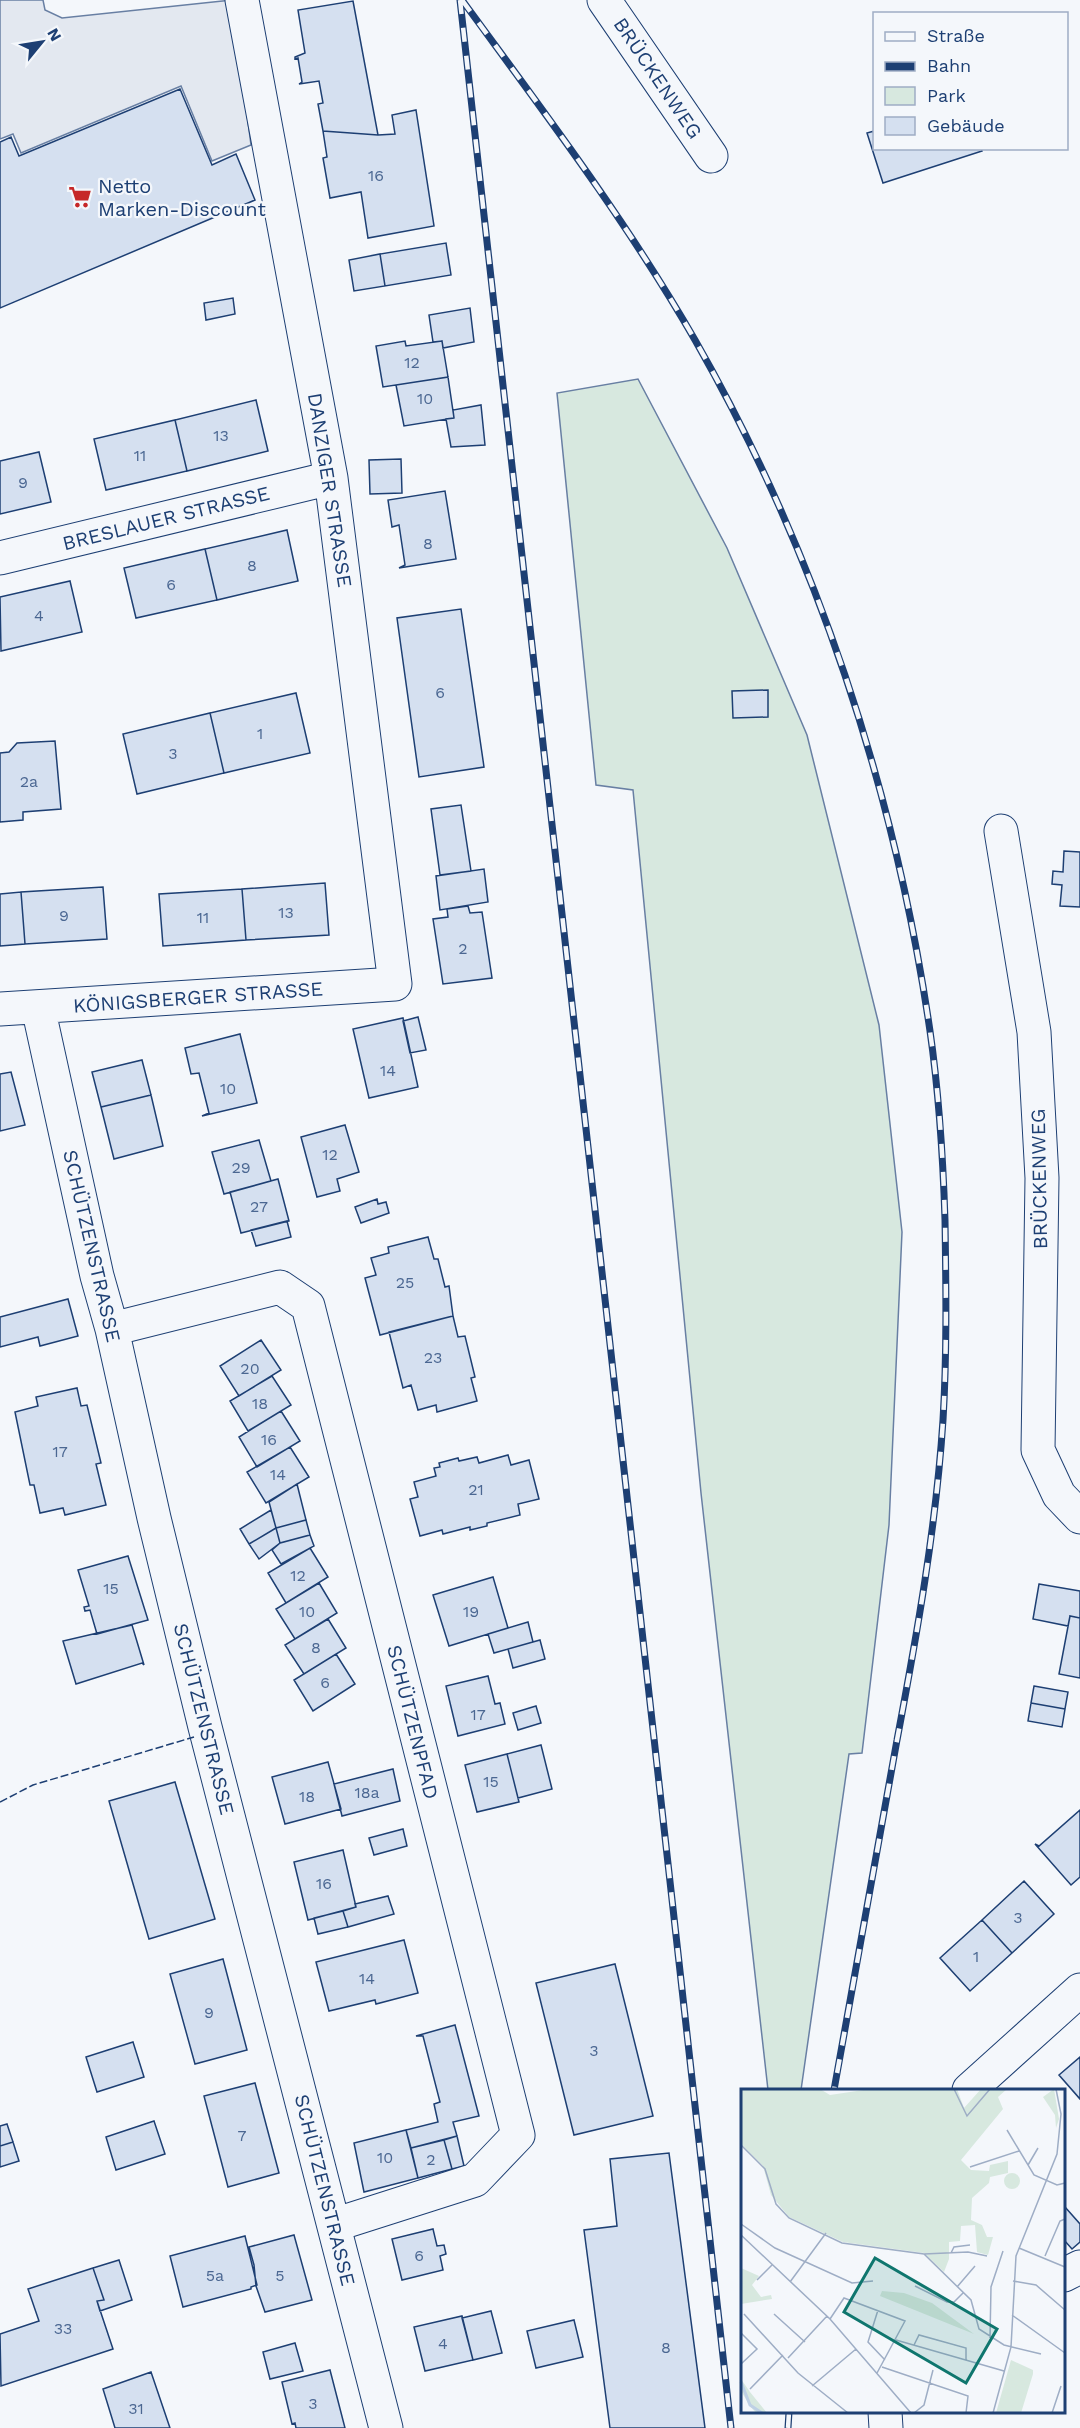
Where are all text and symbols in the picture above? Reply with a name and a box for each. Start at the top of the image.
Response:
north arrow [12,12,72,72]
legend [873,12,1068,150]
street label: BRÜCKENWEG [609,13,707,143]
text: N [43,25,66,45]
text: Straße [927,25,985,46]
text: Bahn [927,55,971,76]
text: Park [927,85,966,106]
text: Gebäude [927,115,1005,136]
house number: 16 [368,166,384,185]
place label: Netto Marken-Discount [98,174,266,221]
supermarket icon: Netto Marken-Discount [67,184,93,210]
house number: 12 [404,353,420,372]
house number: 10 [417,389,433,408]
street label: DANZIGER STRASSE [303,391,357,589]
house number: 13 [213,426,229,445]
house number: 11 [134,446,146,465]
house number: 9 [18,473,28,492]
street label: BRESLAUER STRASSE [60,481,272,555]
house number: 8 [423,534,433,553]
house number: 8 [247,556,257,575]
house number: 6 [166,575,176,594]
house number: 4 [34,606,44,625]
house number: 6 [435,683,445,702]
house number: 1 [257,724,263,743]
house number: 3 [168,744,178,763]
house number: 2a [20,772,38,791]
house number: 13 [278,903,294,922]
house number: 9 [59,906,69,925]
house number: 11 [197,908,209,927]
house number: 2 [458,939,468,958]
street label: KÖNIGSBERGER STRASSE [72,976,324,1018]
house number: 14 [380,1061,396,1080]
house number: 10 [220,1079,236,1098]
street label: BRÜCKENWEG [1026,1108,1052,1250]
house number: 12 [322,1145,338,1164]
street label: SCHÜTZENSTRASSE [58,1148,126,1344]
house number: 29 [231,1158,251,1177]
house number: 27 [250,1197,268,1216]
house number: 25 [396,1273,414,1292]
house number: 23 [424,1348,442,1367]
house number: 20 [240,1359,260,1378]
house number: 18 [252,1394,268,1413]
house number: 16 [261,1430,277,1449]
house number: 17 [52,1442,68,1461]
house number: 14 [270,1465,286,1484]
house number: 21 [468,1480,484,1499]
house number: 12 [290,1566,306,1585]
house number: 15 [103,1579,119,1598]
house number: 10 [299,1602,315,1621]
house number: 19 [463,1602,479,1621]
street label: SCHÜTZENSTRASSE [169,1621,239,1817]
house number: 8 [311,1638,321,1657]
street label: SCHÜTZENPFAD [382,1642,444,1802]
house number: 6 [320,1673,330,1692]
house number: 17 [470,1705,486,1724]
house number: 15 [483,1772,499,1791]
house number: 18a [354,1783,380,1802]
house number: 18 [299,1787,315,1806]
house number: 16 [316,1874,332,1893]
house number: 3 [1013,1908,1023,1927]
house number: 1 [973,1947,979,1966]
house number: 14 [359,1969,375,1988]
house number: 9 [204,2003,214,2022]
house number: 3 [589,2041,599,2060]
inset map [741,2089,1065,2413]
street label: SCHÜTZENSTRASSE [290,2092,360,2288]
house number: 7 [238,2126,247,2145]
house number: 10 [377,2148,393,2167]
house number: 2 [426,2150,436,2169]
house number: 6 [414,2246,424,2265]
house number: 5a [206,2266,224,2285]
house number: 5 [275,2266,285,2285]
house number: 33 [54,2319,72,2338]
house number: 4 [438,2334,448,2353]
house number: 8 [661,2338,671,2357]
house number: 3 [308,2394,318,2413]
house number: 31 [128,2399,144,2418]

